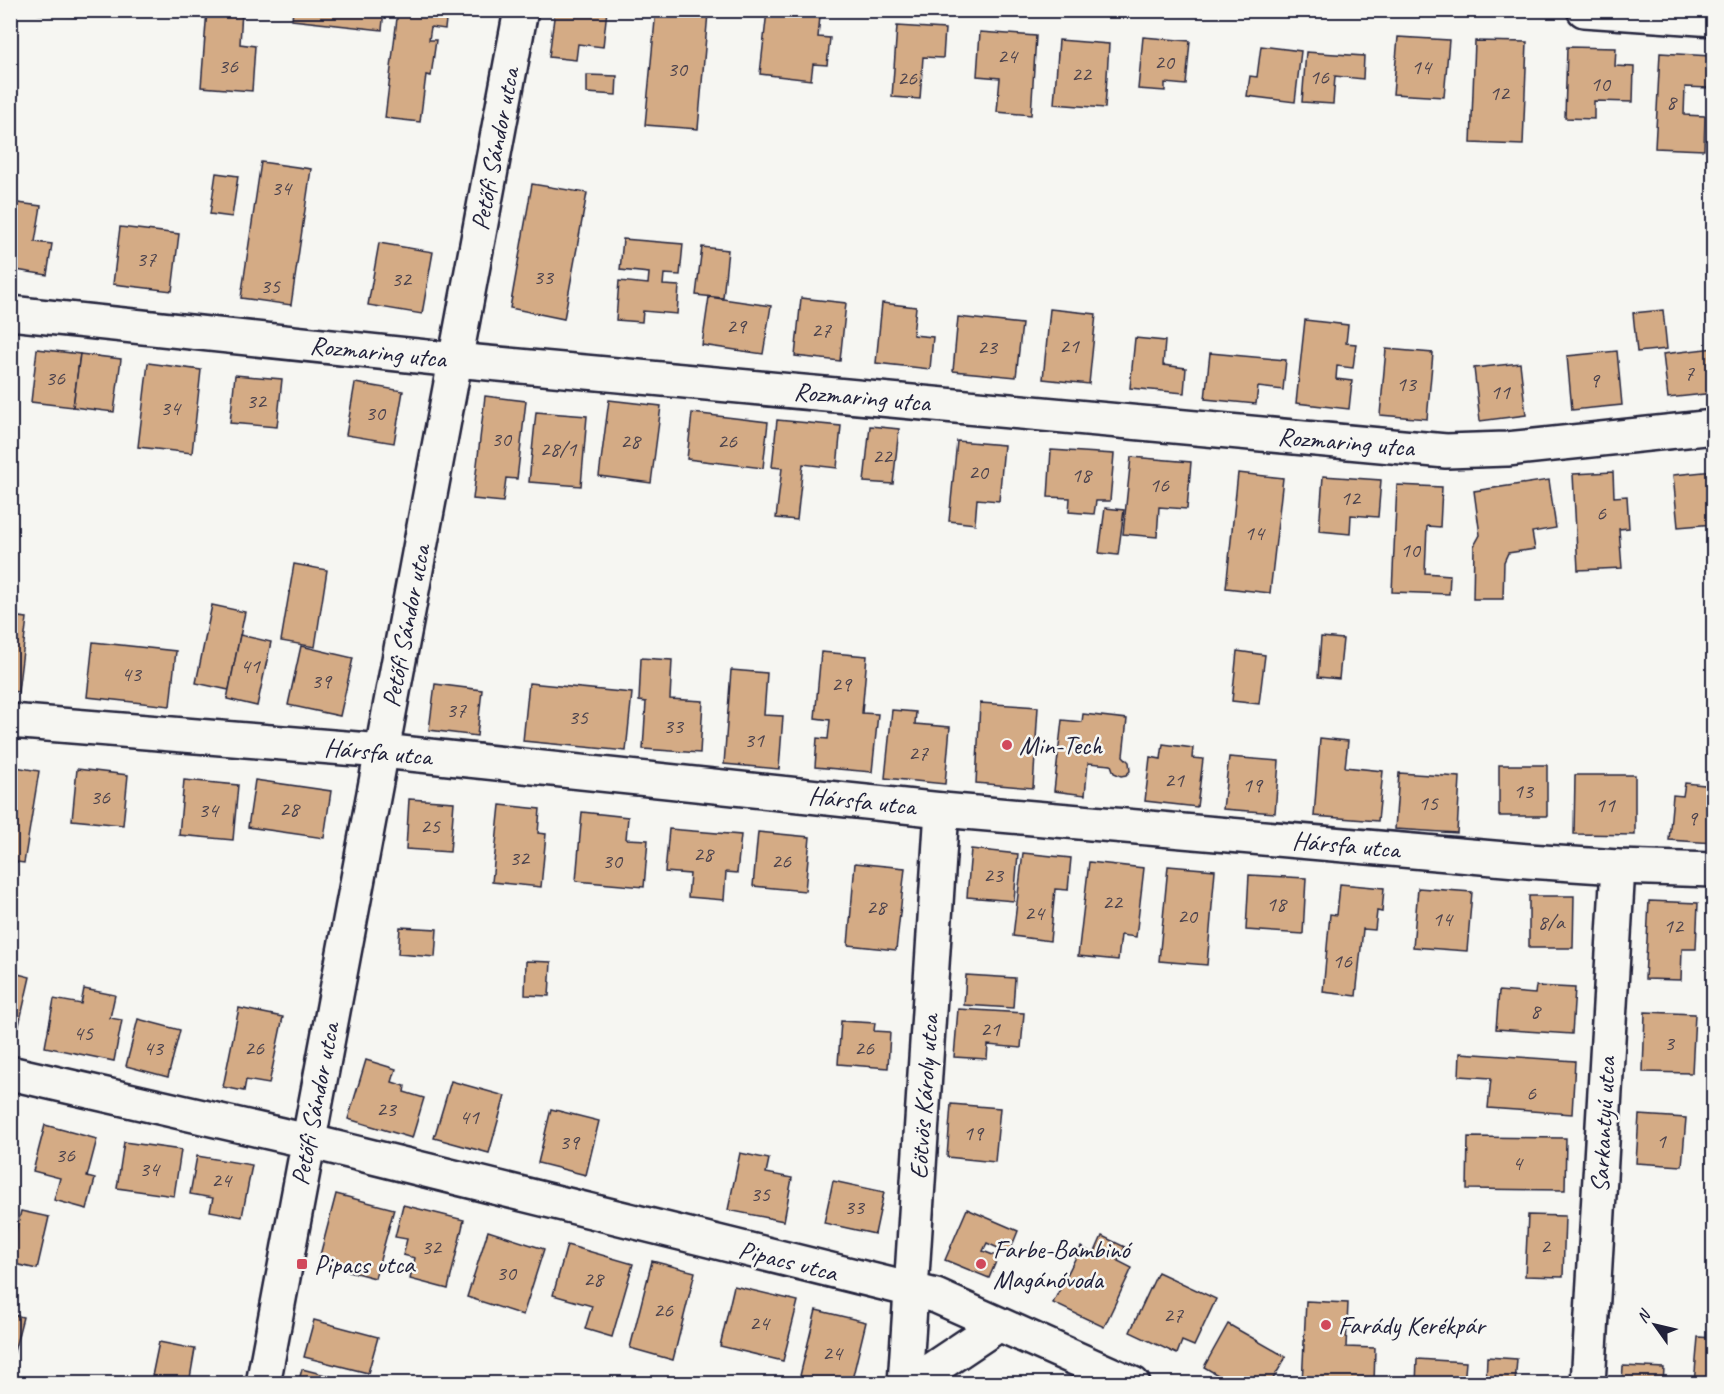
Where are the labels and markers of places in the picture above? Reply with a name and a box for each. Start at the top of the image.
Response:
place label: Min-Tech [1019,729,1103,762]
marker: Min-Tech [1000,738,1014,752]
place label: Farbe-Bambinó Magánóvoda [993,1233,1133,1296]
place label: Pipacs utca [314,1248,416,1281]
marker: Pipacs utca [295,1257,309,1271]
marker: Farbe-Bambinó Magánóvoda [974,1257,988,1271]
place label: Farády Kerékpár [1338,1309,1487,1342]
marker: Farády Kerékpár [1319,1318,1333,1332]

